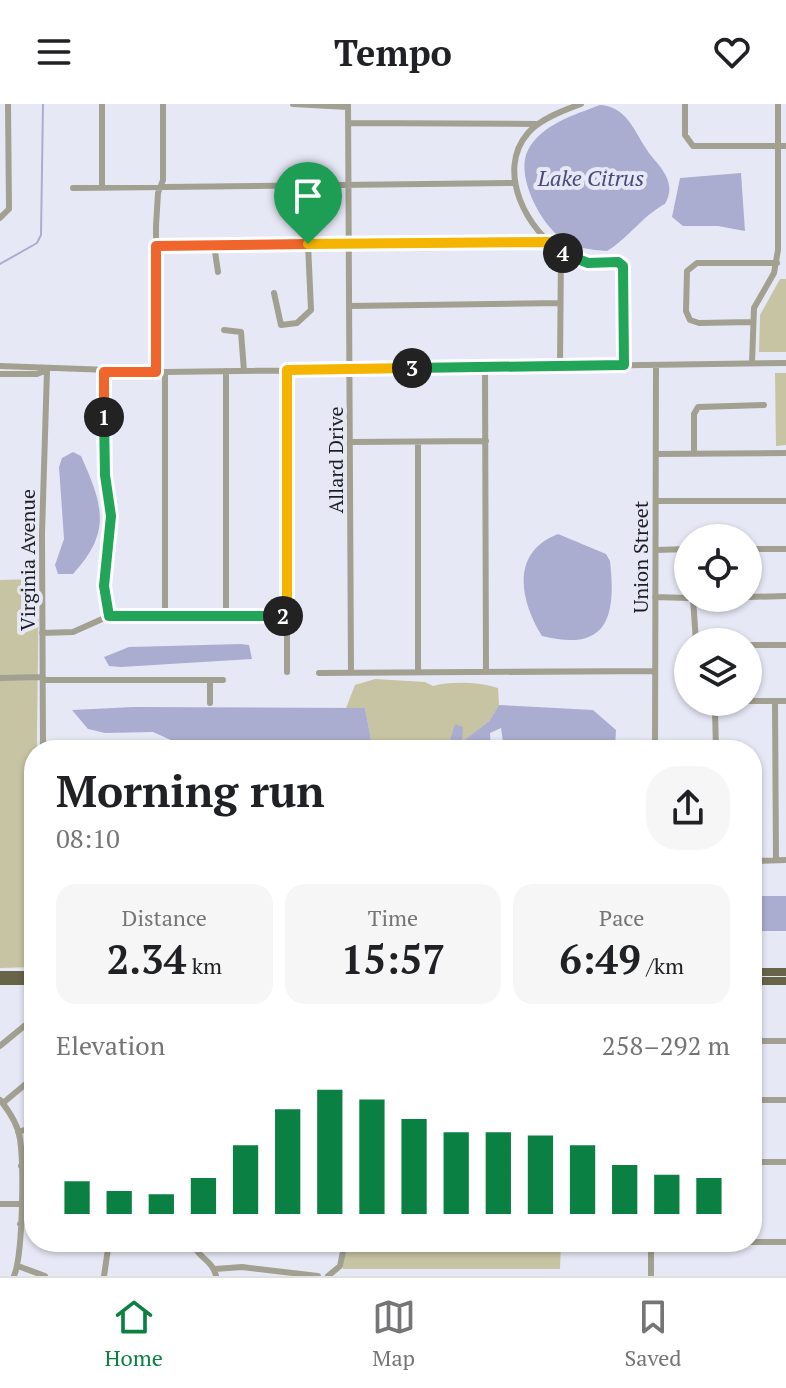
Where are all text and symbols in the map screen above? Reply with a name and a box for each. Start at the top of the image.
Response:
text: Tempo [334,29,452,76]
icon: menu [32,30,76,74]
icon: heart [710,30,754,74]
pin [274,162,342,244]
water label: Lake Citrus [537,163,644,192]
icon: arrive [286,174,330,218]
pin: 4 [543,233,583,273]
text: 4 [557,238,569,267]
pin: 3 [392,348,432,388]
text: 3 [406,353,418,382]
pin: 1 [84,397,124,437]
text: 1 [98,402,110,431]
street label: Allard Drive [322,406,349,514]
street label: Virginia Avenue [14,489,41,631]
street label: Union Street [627,500,654,613]
map controls [674,524,762,716]
button: locate [674,524,762,612]
pin: 2 [263,596,303,636]
text: 2 [277,601,289,630]
button: layers [674,628,762,716]
text: Morning run [56,761,325,820]
button: share [646,766,730,850]
text: 08:10 [56,821,120,855]
text: Distance [122,903,207,932]
text: Time [368,903,418,932]
text: Pace [599,903,644,932]
text: 2.34 [107,932,186,985]
text: 15:57 [341,932,445,985]
text: 6:49 [559,932,641,985]
text: km [186,951,222,980]
text: /km [641,951,684,980]
text: Elevation [56,1028,165,1062]
text: 258–292 m [602,1028,730,1062]
tab: Home [104,1295,163,1372]
tab: Map [372,1295,416,1372]
tab: Saved [625,1295,682,1372]

